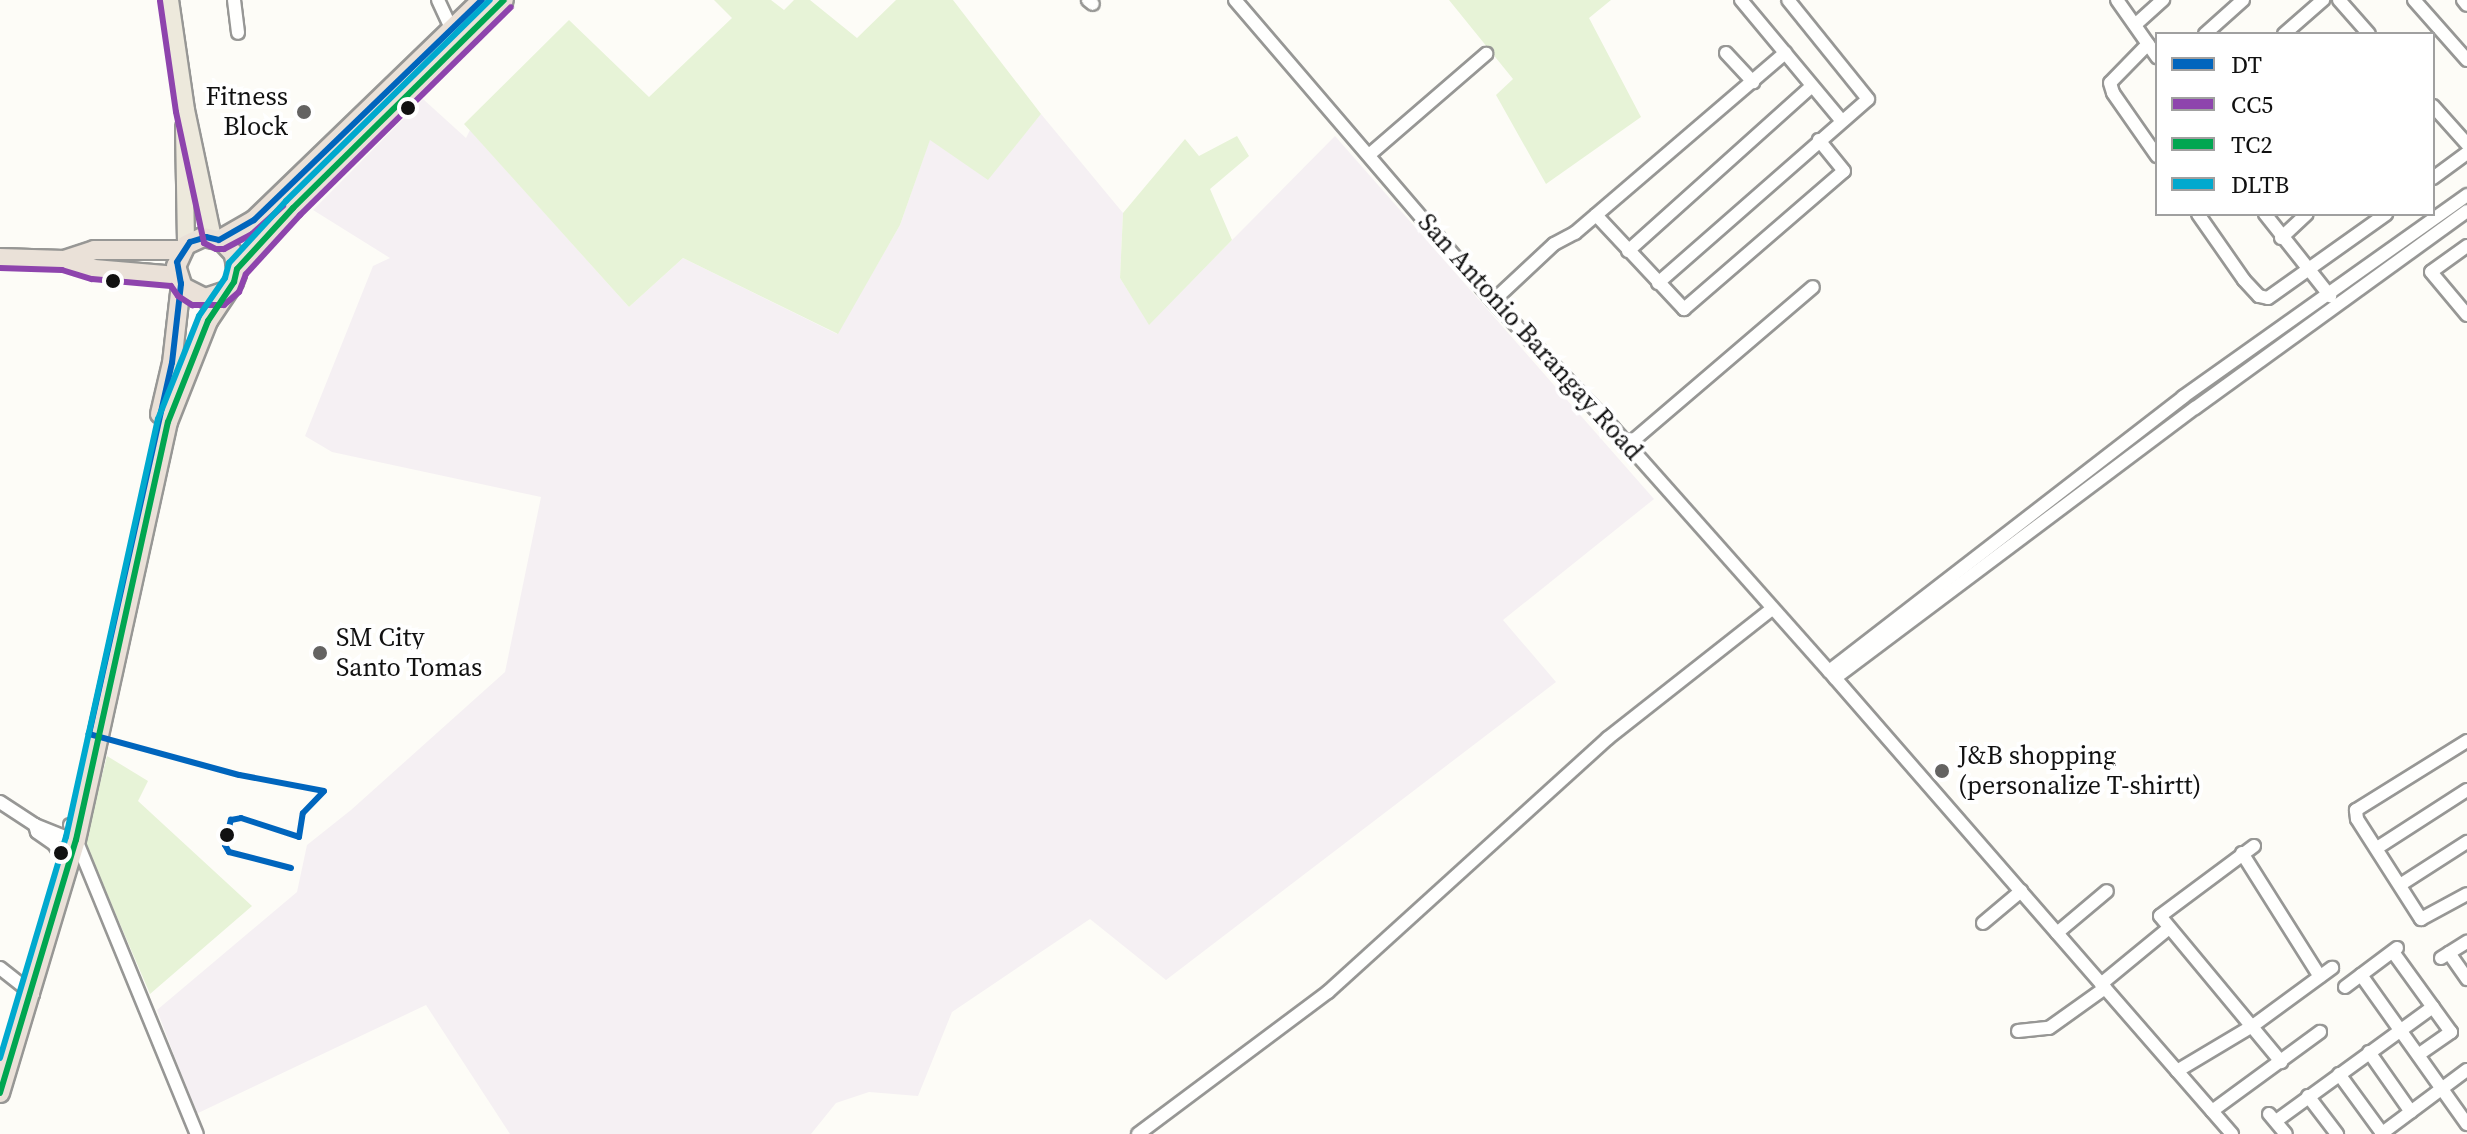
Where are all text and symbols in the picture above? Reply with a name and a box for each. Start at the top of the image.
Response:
legend [2155,32,2435,216]
text: DT [2231,48,2262,81]
place label: Fitness Block [205,81,288,142]
text: CC5 [2231,88,2273,121]
unlabelled marker [400,100,416,116]
marker: Fitness Block [295,103,313,121]
text: TC2 [2231,128,2272,161]
text: DLTB [2231,168,2289,201]
street label: San Antonio Barangay Road [1411,207,1649,467]
unlabelled marker [105,273,121,289]
place label: SM City Santo Tomas [336,622,483,684]
marker: SM City Santo Tomas [311,644,329,662]
place label: J&B shopping (personalize T-shirtt) [1958,740,2202,802]
marker: J&B shopping (personalize T-shirtt) [1933,762,1951,780]
unlabelled marker [219,827,235,843]
unlabelled marker [53,845,69,861]

